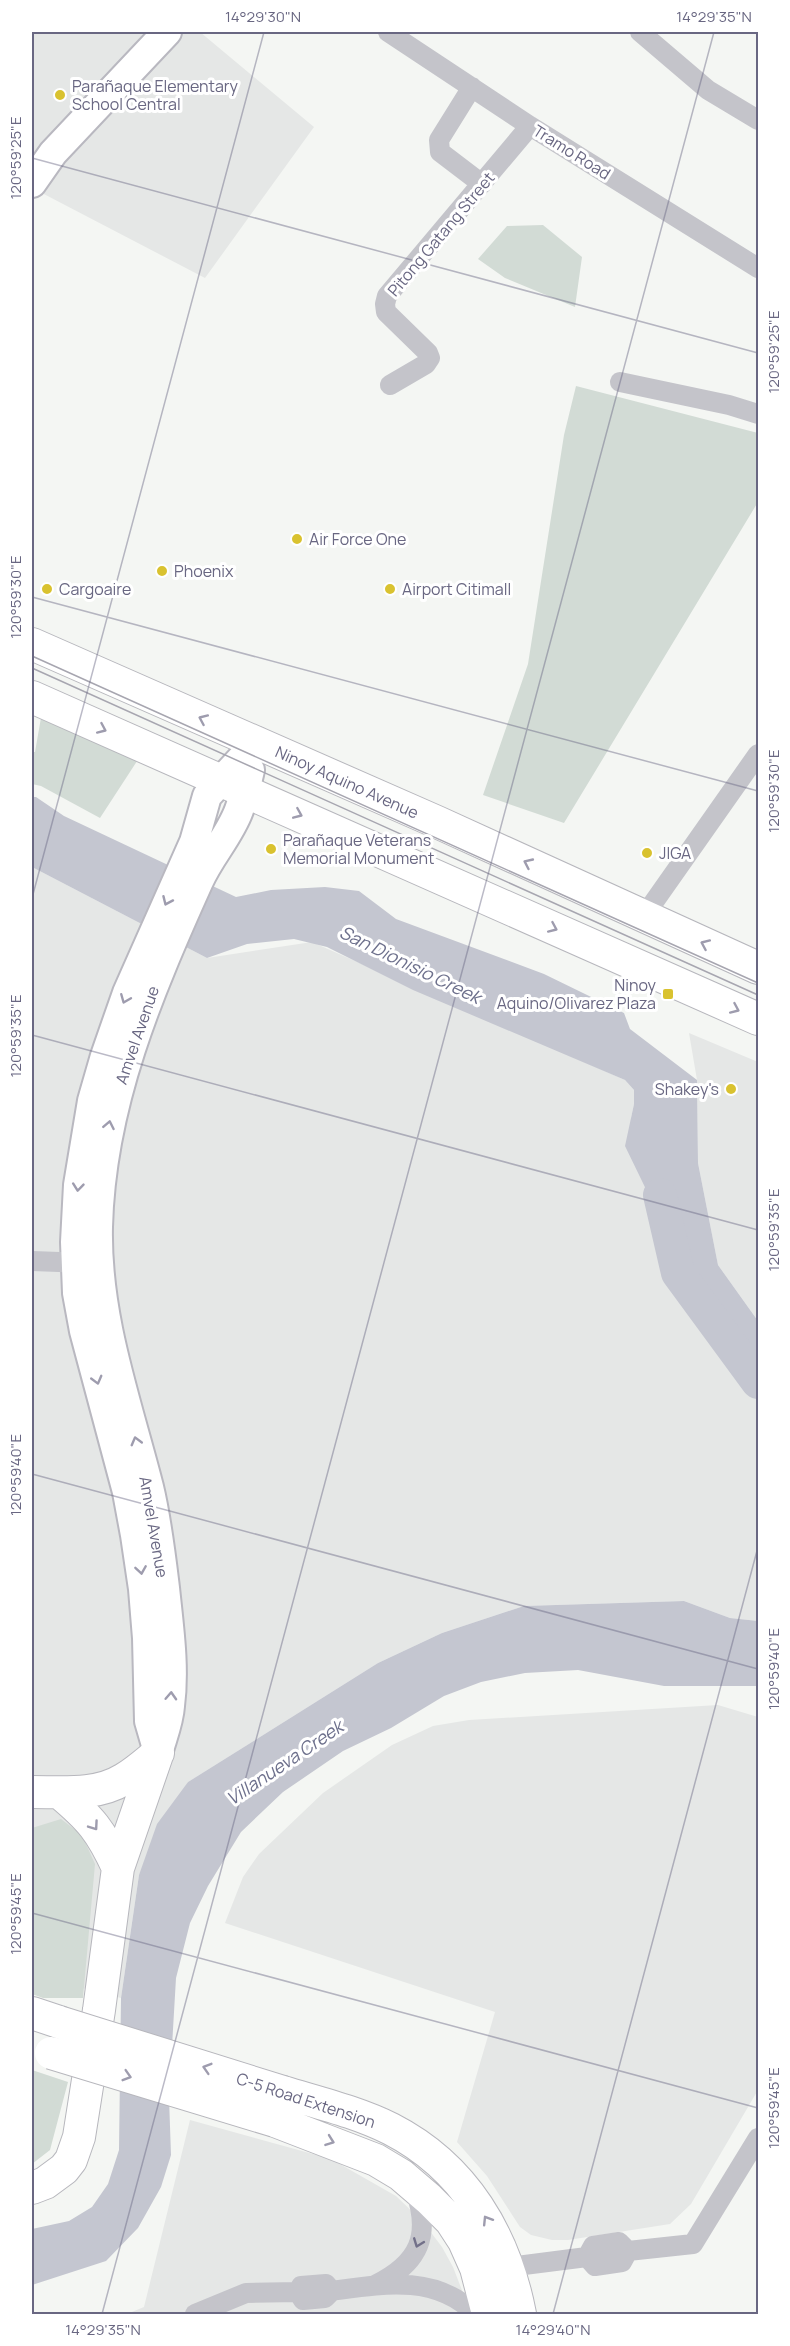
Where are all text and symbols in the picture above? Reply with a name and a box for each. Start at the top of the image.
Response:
text: 14°29'30"N [225,6,301,27]
text: 14°29'35"N [676,6,752,27]
place label: Parañaque Elementary School Central [72,75,238,115]
marker: Parañaque Elementary School Central [53,88,67,102]
text: 120°59'25"E [5,116,26,200]
street label: Tramo Road [529,120,615,184]
street label: Pitong Gatang Street [383,167,499,301]
text: 120°59'25"E [763,310,784,394]
place label: Air Force One [309,528,406,550]
marker: Air Force One [290,532,304,546]
text: 120°59'30"E [5,555,26,639]
place label: Phoenix [174,560,234,582]
marker: Phoenix [155,564,169,578]
place label: Cargoaire [59,578,131,600]
place label: Airport Citimall [402,578,511,600]
marker: Cargoaire [40,582,54,596]
marker: Airport Citimall [383,582,397,596]
one-way arrow [199,714,210,726]
one-way arrow [96,722,107,734]
street label: Ninoy Aquino Avenue [272,740,422,824]
text: 120°59'30"E [763,749,784,833]
one-way arrow [292,807,303,819]
place label: Parañaque Veterans Memorial Monument [283,829,434,869]
marker: Parañaque Veterans Memorial Monument [264,842,278,856]
place label: JIGA [659,842,691,864]
marker: JIGA [640,846,654,860]
one-way arrow [523,859,534,871]
one-way arrow [162,895,174,906]
water label: San Dionisio Creek [336,919,488,1010]
one-way arrow [547,921,558,933]
one-way arrow [701,940,712,952]
place label: Ninoy Aquino/Olivarez Plaza [497,974,657,1014]
street label: Amvel Avenue [110,983,164,1087]
marker: Ninoy Aquino/Olivarez Plaza [661,987,675,1001]
one-way arrow [120,993,132,1004]
text: 120°59'35"E [5,995,26,1077]
one-way arrow [729,1001,740,1013]
place label: Shakey's [655,1078,719,1100]
marker: Shakey's [724,1082,738,1096]
one-way arrow [102,1120,115,1130]
one-way arrow [72,1183,85,1192]
text: 120°59'35"E [763,1189,784,1271]
one-way arrow [89,1375,102,1385]
text: 120°59'40"E [5,1434,26,1516]
one-way arrow [131,1436,143,1447]
street label: Amvel Avenue [134,1475,174,1579]
one-way arrow [134,1565,146,1574]
text: 120°59'40"E [763,1628,784,1710]
one-way arrow [164,1691,177,1700]
water label: Villanueva Creek [221,1712,350,1810]
one-way arrow [87,1819,98,1830]
text: 120°59'45"E [5,1873,26,1955]
one-way arrow [202,2063,213,2075]
street label: C-5 Road Extension [234,2067,378,2133]
text: 120°59'45"E [763,2067,784,2149]
one-way arrow [121,2069,132,2081]
one-way arrow [324,2134,335,2147]
one-way arrow [482,2216,494,2226]
one-way arrow [413,2237,425,2248]
text: 14°29'35"N [65,2319,141,2340]
text: 14°29'40"N [516,2319,590,2340]

